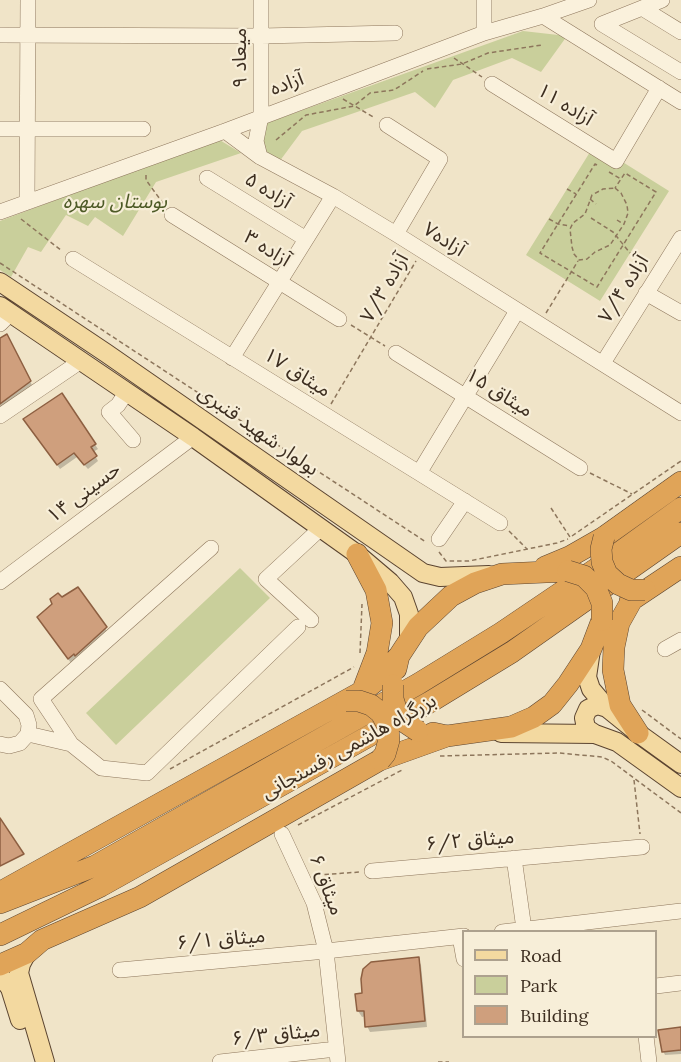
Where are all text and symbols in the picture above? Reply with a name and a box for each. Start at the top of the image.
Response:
street label: میعاد ۹ [228,28,252,88]
street label: آزاده [267,67,307,101]
street label: آزاده ۱۱ [532,78,598,132]
street label: آزاده ۵ [240,167,296,215]
park label: بوستان سهره [63,190,167,214]
street label: آزاده۷ [418,218,470,262]
street label: آزاده ۳ [239,225,295,273]
street label: آزاده ۷/۳ [356,249,414,327]
street label: آزاده ۷/۴ [594,250,654,328]
street label: میثاق ۱۷ [259,343,335,403]
street label: میثاق ۱۵ [461,363,537,423]
street label: بولوار شهید قنبری [193,381,323,481]
street label: حسینی ۱۴ [42,458,126,528]
street label: بزرگراه هاشمی رفسنجانی [257,689,441,805]
street label: میثاق ۶/۲ [425,825,515,857]
street label: میثاق ۶ [303,851,349,919]
street label: میثاق ۶/۱ [176,924,266,956]
legend [462,930,657,1038]
text: Road [520,944,562,967]
text: Park [520,974,557,997]
text: Building [520,1004,588,1027]
street label: میثاق ۶/۳ [231,1018,321,1052]

